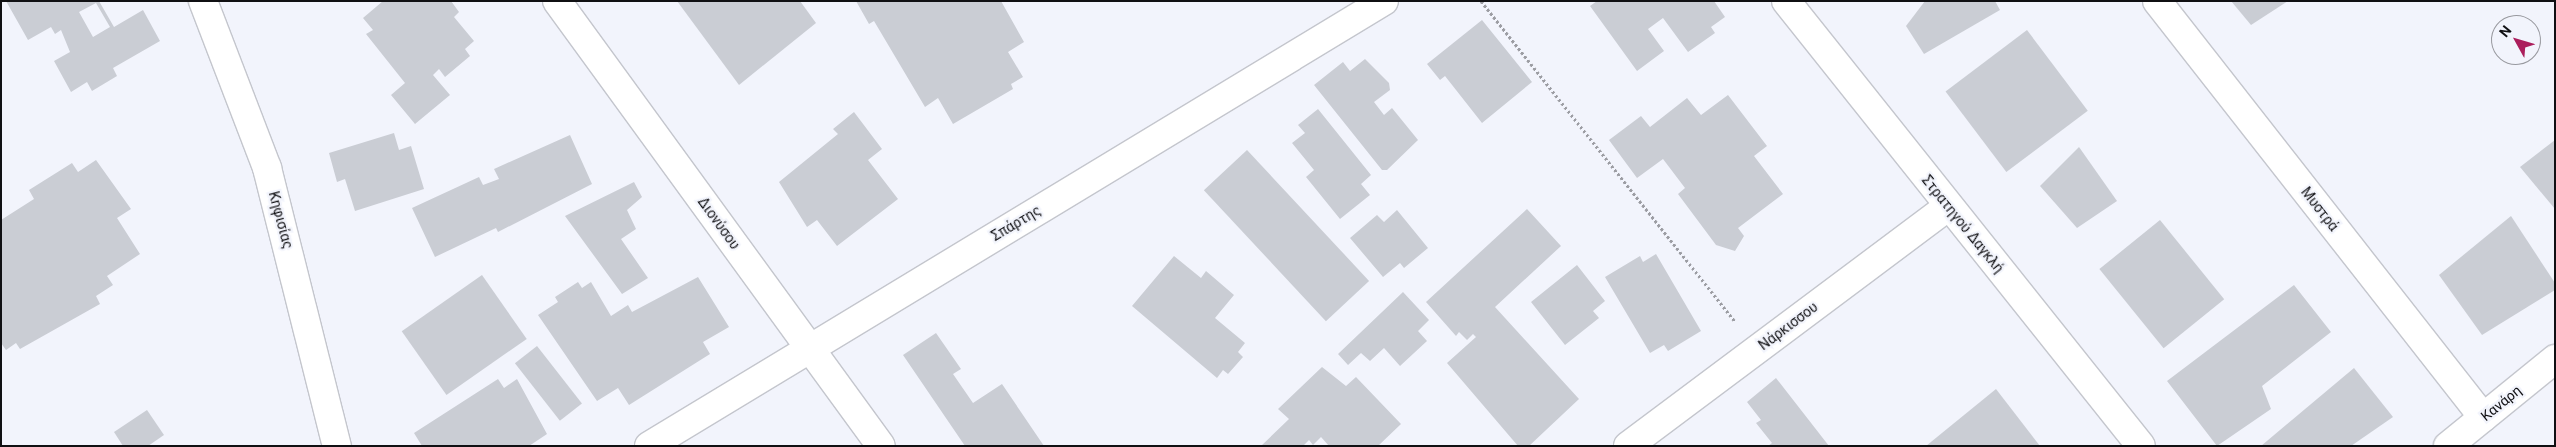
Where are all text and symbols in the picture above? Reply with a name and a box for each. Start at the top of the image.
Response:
north arrow [2491,15,2541,65]
text: N [2496,22,2514,40]
street label: Στρατηγού Δαγκλή [1918,172,2008,276]
street label: Μυστρά [2298,184,2342,234]
street label: Κηφισίας [265,189,297,251]
street label: Διονύσου [694,194,744,252]
street label: Σπάρτης [988,202,1044,244]
street label: Νάρκισσου [1755,298,1821,354]
street label: Κανάρη [2477,382,2525,424]

